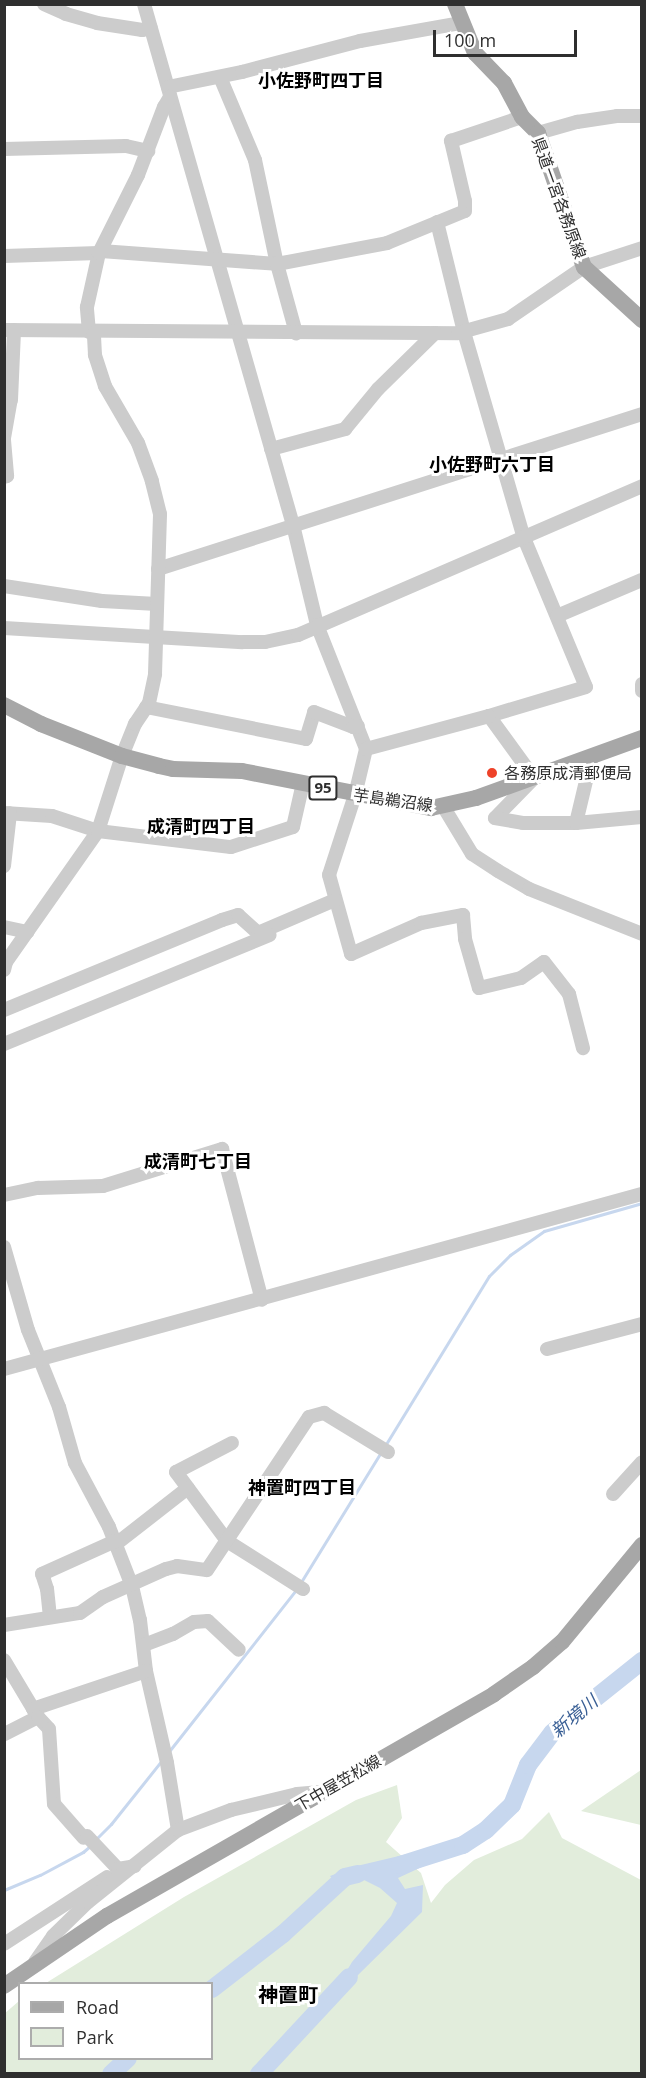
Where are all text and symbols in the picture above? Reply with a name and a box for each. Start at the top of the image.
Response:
scale bar [436,18,580,56]
text: 100 m [444,28,496,52]
district label: 小佐野町四丁目 [258,69,384,91]
street label: 県道一宮各務原線 [528,135,590,261]
district label: 小佐野町六丁目 [429,453,555,475]
place label: 各務原成清郵便局 [504,763,632,783]
marker: 各務原成清郵便局 [485,766,499,780]
road number: 95 [308,776,338,800]
street label: 芋島鵜沼線 [352,785,434,815]
district label: 成清町四丁目 [147,815,255,837]
district label: 成清町七丁目 [144,1150,252,1172]
district label: 神置町四丁目 [248,1476,356,1498]
water label: 新境川 [546,1690,602,1742]
street label: 下中屋笠松線 [292,1751,384,1815]
legend [18,1982,213,2060]
district label: 神置町 [258,1982,318,2006]
text: Road [76,1995,119,2019]
text: Park [76,2025,114,2049]

